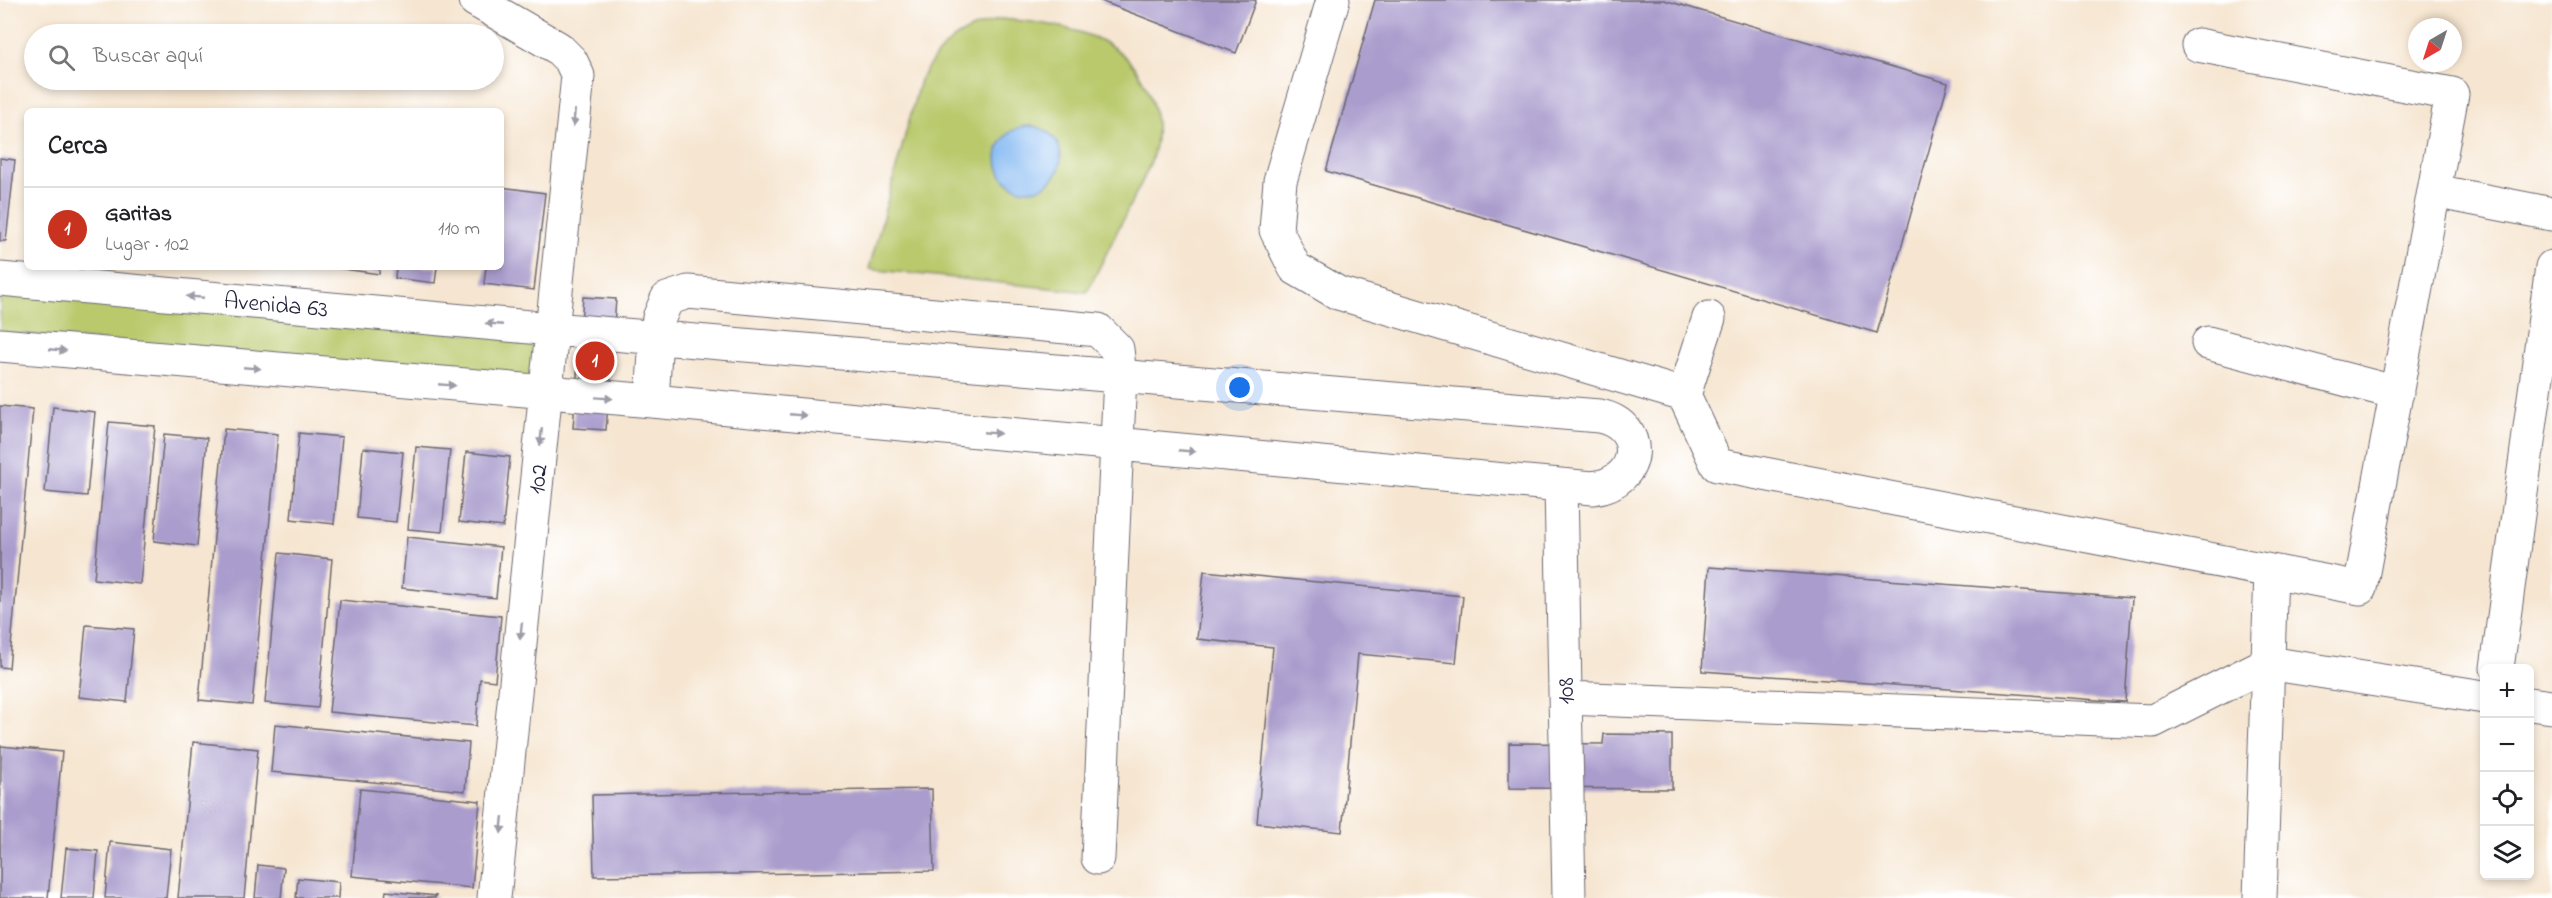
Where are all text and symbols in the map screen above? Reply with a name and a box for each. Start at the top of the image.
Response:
north arrow [2408,18,2462,72]
search box [24,24,504,90]
icon: search [45,41,78,74]
text: Buscar aquí [93,41,203,73]
one-way arrow [569,109,579,128]
text: Cerca [48,128,108,166]
text: Garitas [105,199,172,231]
text: 1 [64,215,71,244]
text: 110 m [438,215,480,244]
text: Lugar · 102 [105,231,189,260]
street label: Avenida 63 [222,284,329,328]
one-way arrow [186,292,205,302]
one-way arrow [484,319,503,329]
pin: 1 [576,338,614,384]
one-way arrow [49,345,68,355]
one-way arrow [243,363,262,373]
your location [1225,373,1254,402]
one-way arrow [437,380,456,390]
one-way arrow [595,393,614,403]
one-way arrow [789,410,808,420]
one-way arrow [536,428,546,447]
one-way arrow [983,428,1002,438]
one-way arrow [1177,446,1196,456]
street label: 102 [521,462,558,496]
one-way arrow [516,622,526,641]
map controls [2480,664,2534,880]
button: + [2480,664,2534,718]
street label: 108 [1550,677,1585,705]
button: − [2480,718,2534,772]
button: locate [2480,772,2534,826]
one-way arrow [497,816,506,835]
button: layers [2480,826,2534,880]

